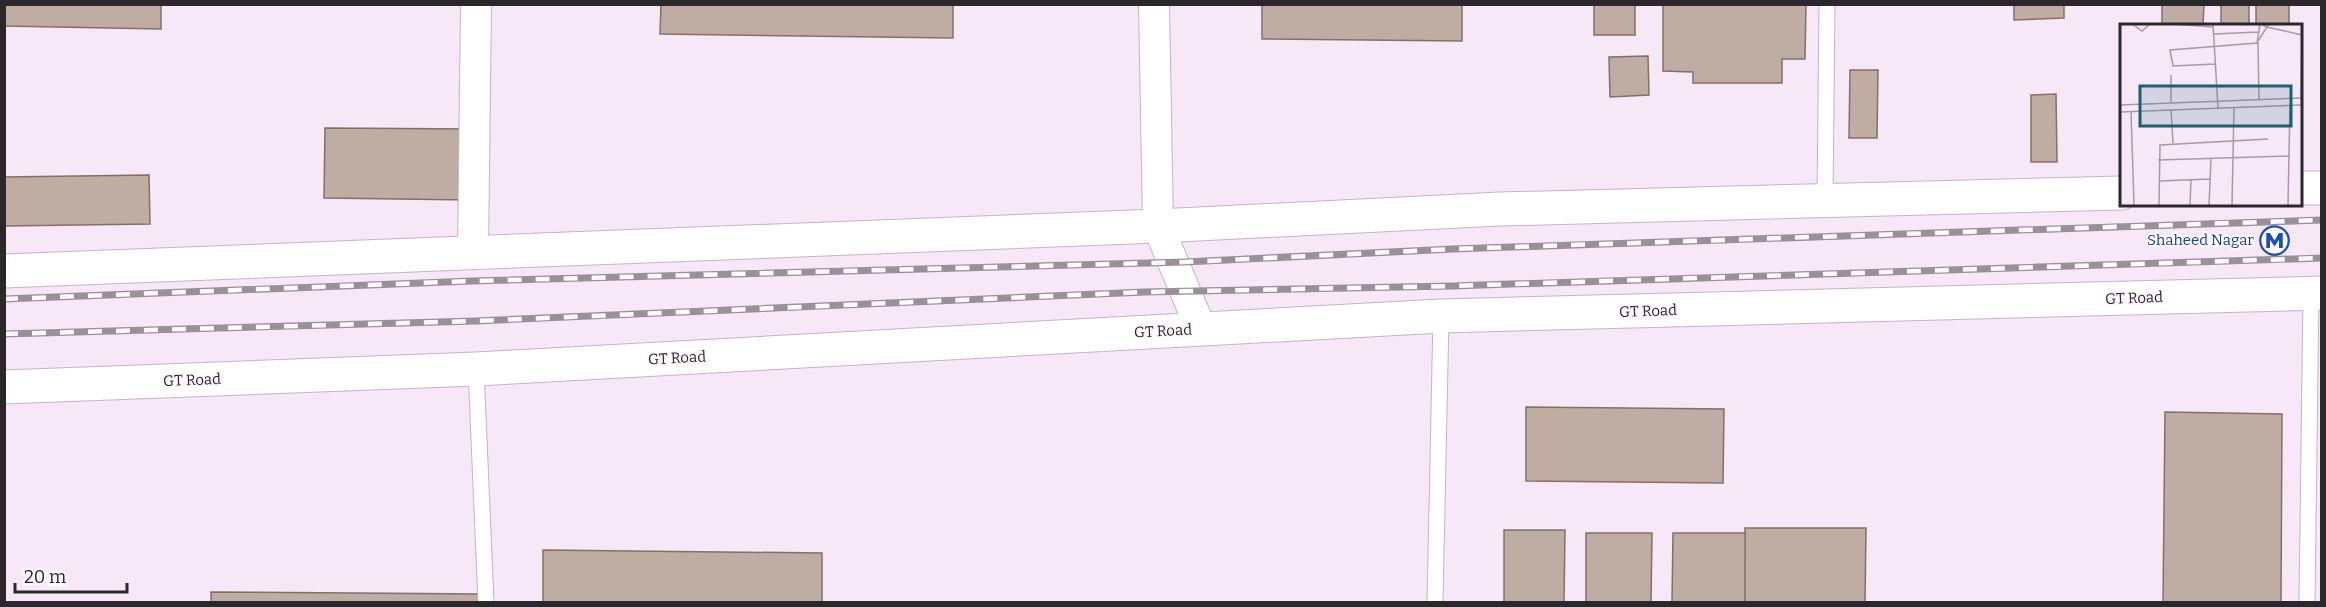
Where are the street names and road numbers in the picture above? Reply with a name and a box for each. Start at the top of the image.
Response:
street label: GT Road [2105,288,2163,308]
street label: GT Road [1619,301,1677,321]
street label: GT Road [1134,320,1193,342]
street label: GT Road [648,347,707,369]
street label: GT Road [163,370,221,390]

